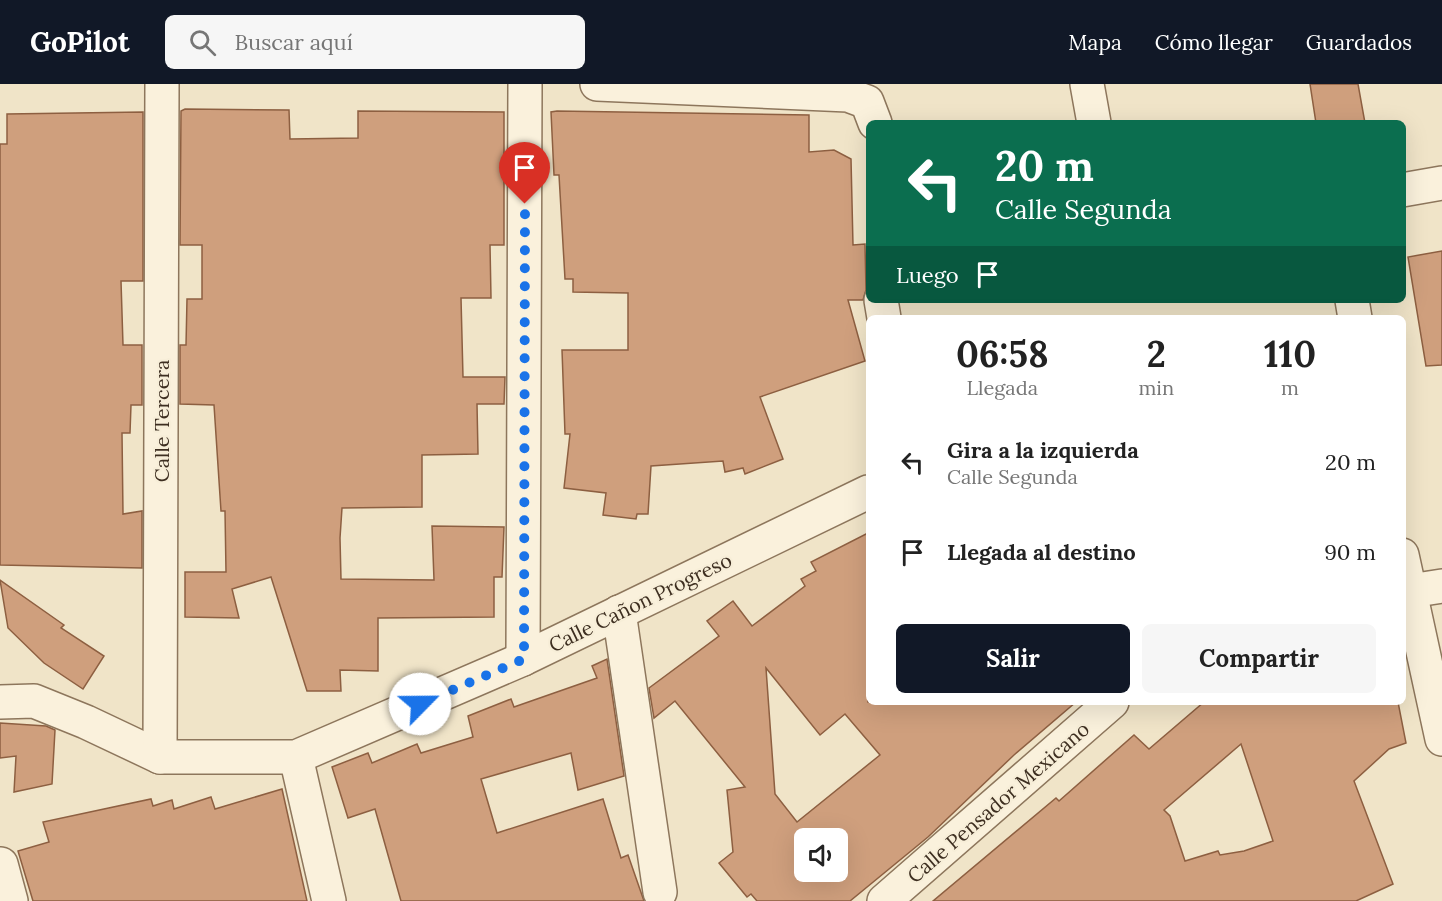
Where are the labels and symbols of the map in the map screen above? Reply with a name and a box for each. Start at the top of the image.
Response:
pin [499,142,550,204]
street label: Calle Tercera [149,360,174,482]
street label: Calle Cañon Progreso [544,547,736,657]
position arrow [388,672,452,736]
street label: Calle Pensador Mexicano [902,716,1094,888]

